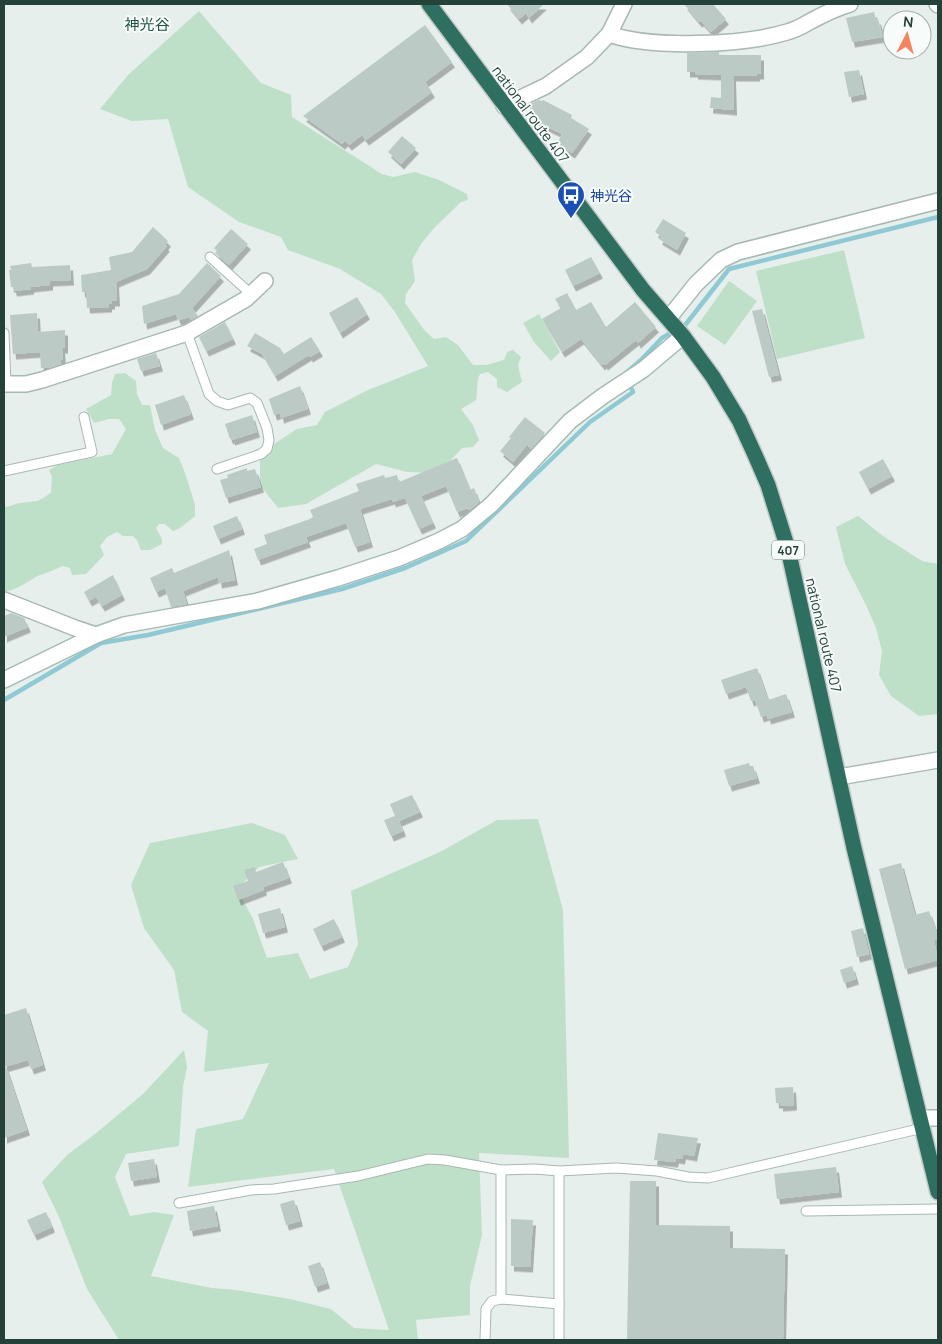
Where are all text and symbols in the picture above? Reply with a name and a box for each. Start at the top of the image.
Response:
north arrow [882,10,932,60]
text: N [902,12,914,32]
district label: 神光谷 [124,14,170,35]
street label: national route 407 [488,62,574,166]
bus stop icon: 神光谷 [556,180,586,219]
place label: 神光谷 [590,186,632,205]
road number: 407 [772,540,804,560]
street label: national route 407 [802,576,846,694]

